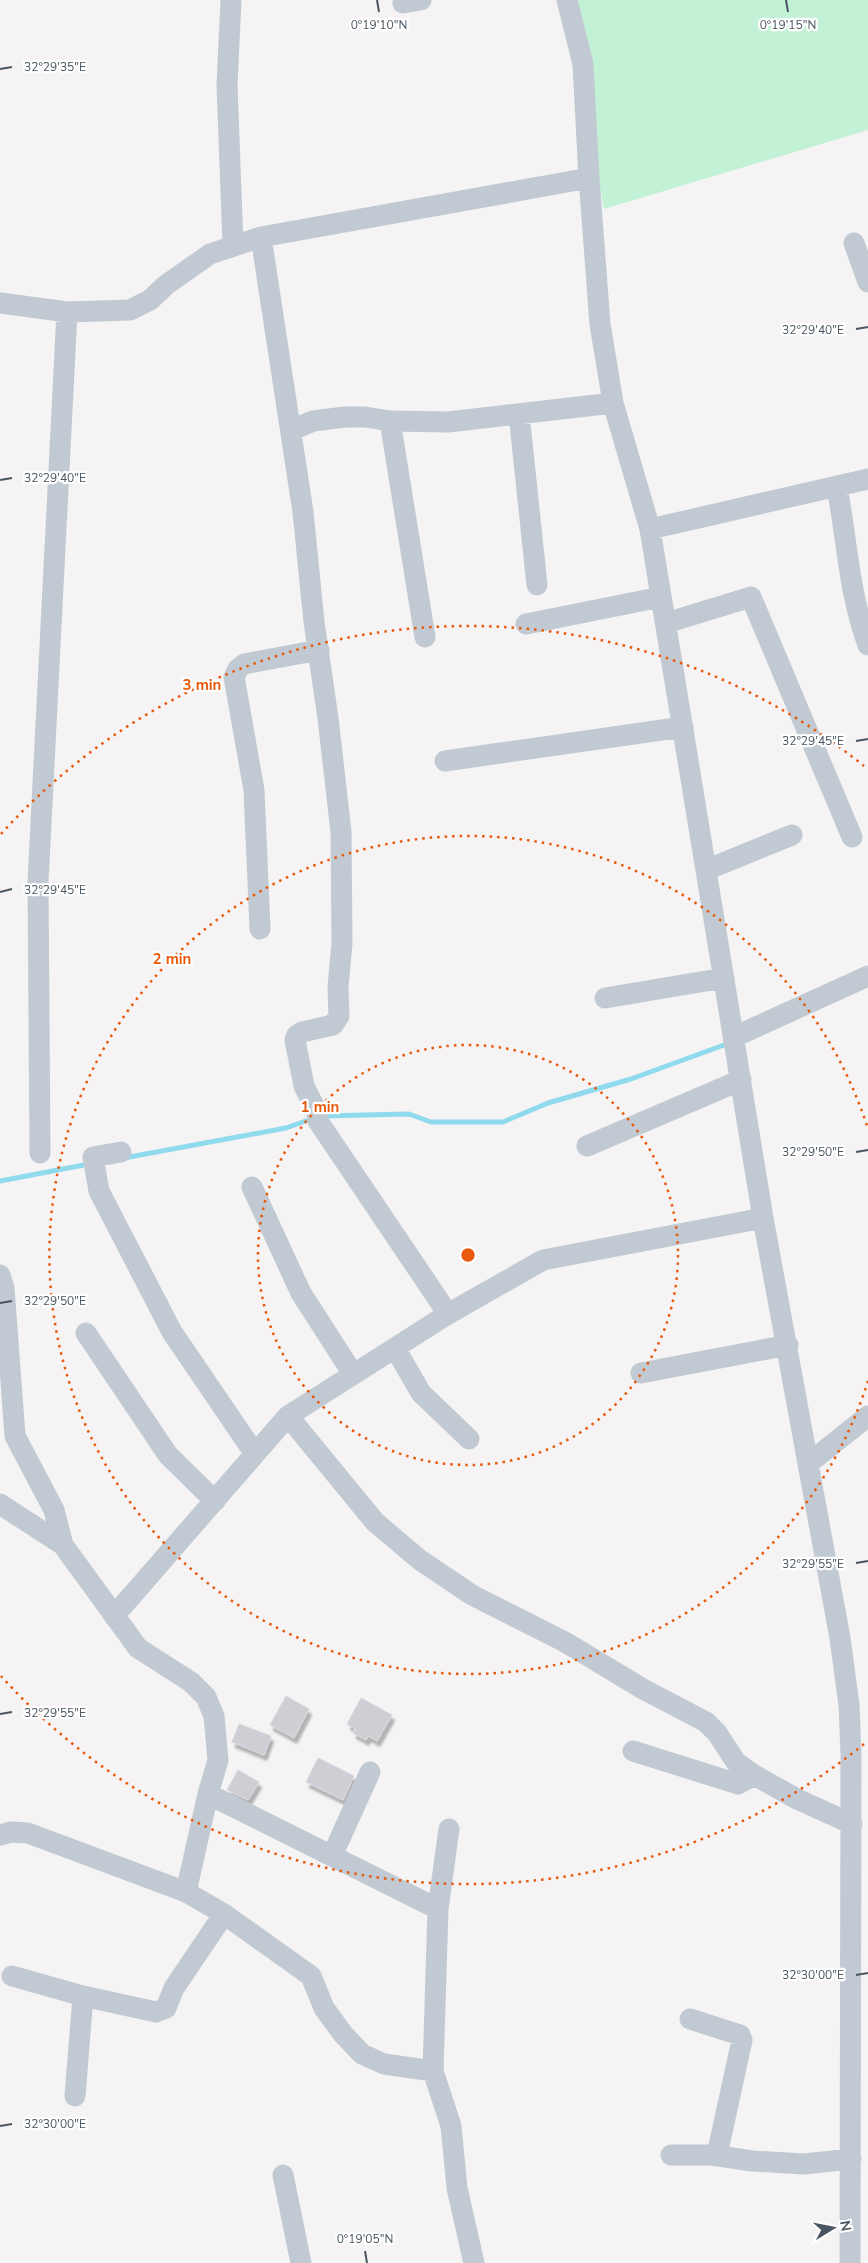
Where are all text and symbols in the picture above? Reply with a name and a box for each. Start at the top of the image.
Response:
text: 0°19'10"N [351,17,407,33]
text: 0°19'15"N [760,17,816,33]
text: 32°29'35"E [24,59,86,75]
text: 32°29'40"E [782,322,844,338]
text: 32°29'40"E [24,470,86,486]
text: 3 min [183,675,221,695]
text: 32°29'45"E [782,733,844,749]
text: 32°29'45"E [24,882,86,898]
text: 2 min [153,949,191,969]
text: 1 min [301,1097,339,1117]
text: 32°29'50"E [782,1144,844,1160]
centre of rings [459,1246,477,1264]
text: 32°29'50"E [24,1293,86,1309]
text: 32°29'55"E [782,1556,844,1572]
text: 32°29'55"E [24,1705,86,1721]
text: 32°30'00"E [782,1967,844,1983]
text: 32°30'00"E [24,2116,86,2132]
north arrow [808,2203,858,2253]
text: N [835,2219,856,2233]
text: 0°19'05"N [337,2231,393,2247]

